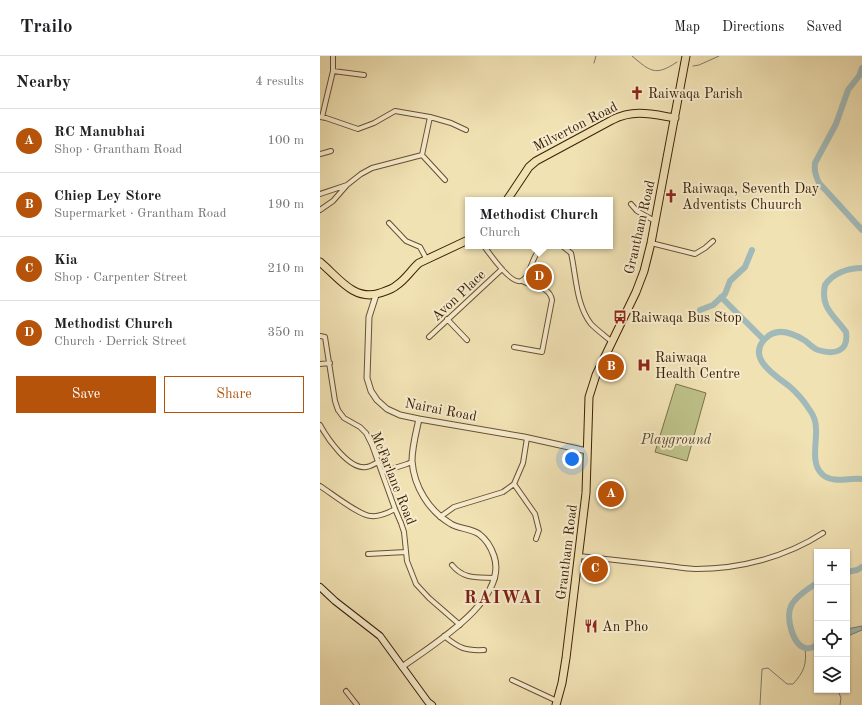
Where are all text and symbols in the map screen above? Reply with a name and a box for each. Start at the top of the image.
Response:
text: Trailo [20,18,73,37]
text: Map [674,20,700,34]
text: Directions [722,20,784,34]
text: Saved [806,20,842,34]
text: Nearby [16,74,71,91]
text: 4 results [255,75,304,88]
church icon: Raiwaqa Parish [629,85,645,101]
place label: Raiwaqa Parish [648,87,743,101]
street label: Milverton Road [531,100,620,154]
text: RC Manubhai [54,125,145,140]
text: A [24,134,34,147]
text: 100 m [267,134,304,147]
text: Shop · Grantham Road [54,143,182,156]
street label: Grantham Road [622,179,658,276]
place label: Raiwaqa, Seventh Day Adventists Chuurch [682,182,820,212]
church icon: Raiwaqa, Seventh Day Adventists Chuurch [663,188,679,204]
text: Chiep Ley Store [54,189,161,204]
popup [465,197,613,249]
text: B [24,198,34,211]
text: 190 m [267,198,304,211]
text: Supermarket · Grantham Road [54,207,226,220]
text: Methodist Church [480,208,598,223]
text: Church [480,226,520,239]
text: Kia [54,253,78,268]
text: C [25,262,33,275]
text: 210 m [267,262,304,275]
pin: D [526,262,552,292]
street label: Avon Place [429,268,488,324]
text: Shop · Carpenter Street [54,271,187,284]
bus stop icon: Raiwaqa Bus Stop [612,309,628,325]
place label: Raiwaqa Bus Stop [631,311,742,325]
text: Methodist Church [54,317,173,332]
text: D [24,326,34,339]
text: 350 m [267,326,304,339]
text: Church · Derrick Street [54,335,187,348]
place label: Raiwaqa Health Centre [655,351,740,381]
pin: B [598,352,624,382]
hospital icon: Raiwaqa Health Centre [636,357,652,373]
button: Save [16,376,156,413]
button: Share [164,376,304,413]
street label: Nairai Road [404,396,478,424]
street label: McFarlane Road [368,430,418,527]
park label: Playground [640,433,712,448]
your location [562,449,582,469]
pin: A [598,479,624,509]
street label: Grantham Road [554,504,580,601]
map controls [814,549,850,693]
button: + [814,549,850,585]
pin: C [582,554,608,584]
button: − [814,585,850,621]
district label: RAIWAI [464,589,542,607]
restaurant icon: An Pho [583,618,599,634]
place label: An Pho [602,620,648,634]
button: locate [814,621,850,657]
button: layers [814,657,850,693]

